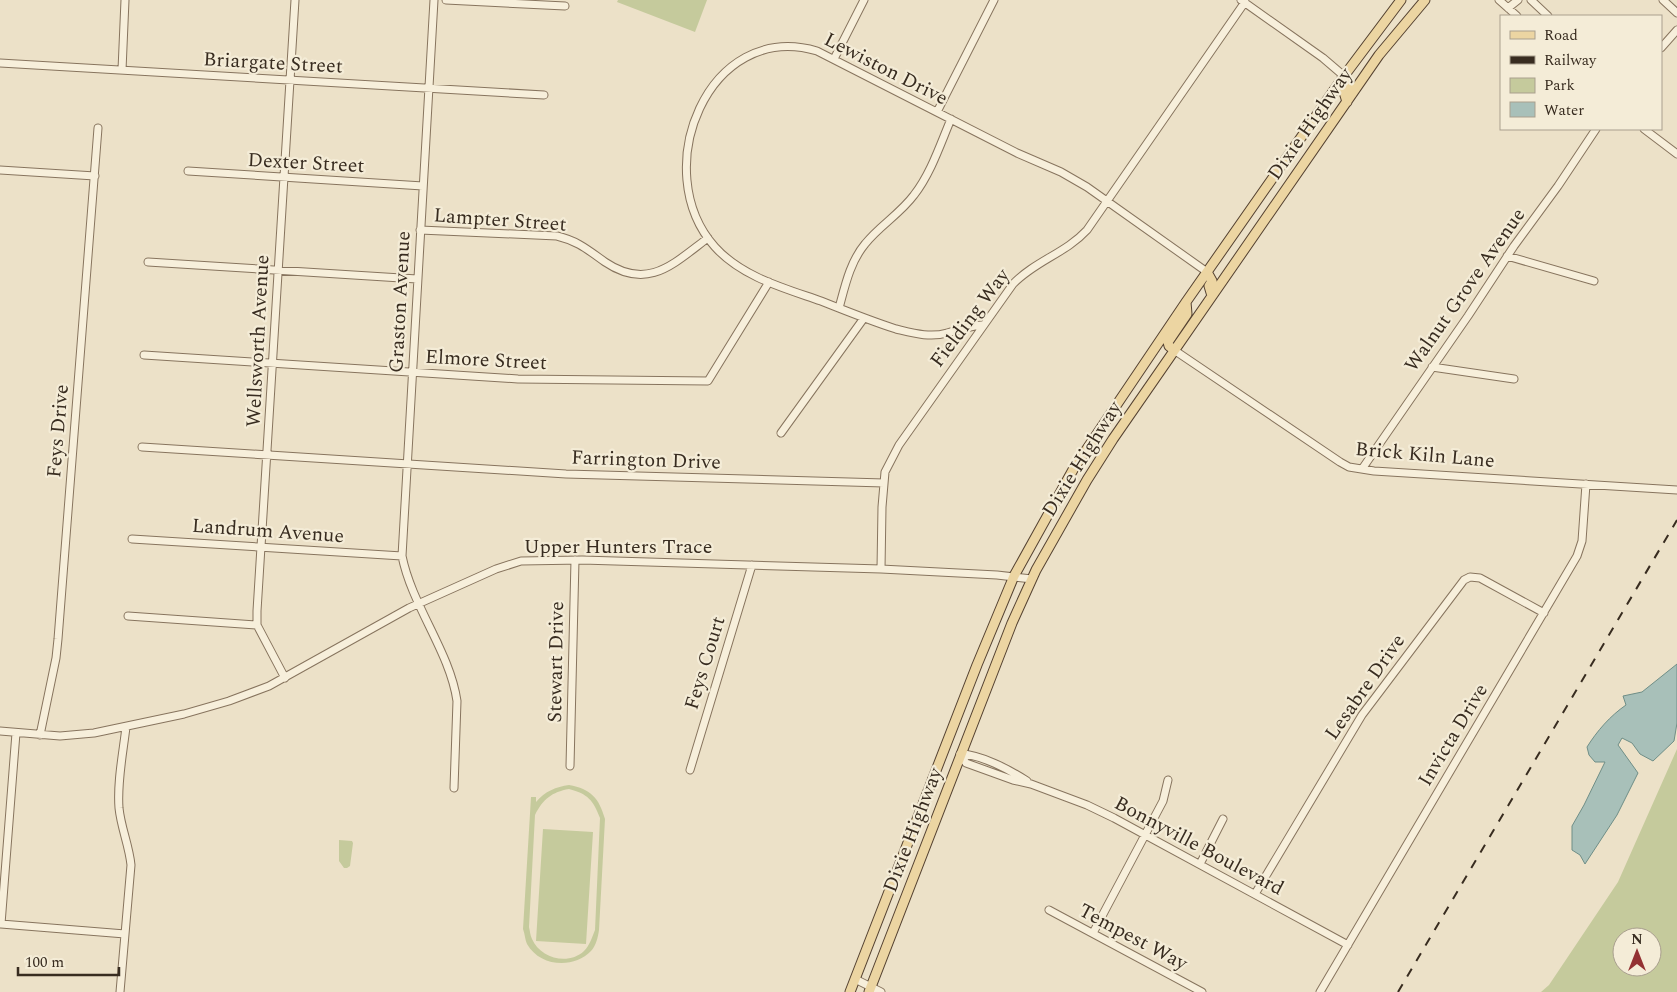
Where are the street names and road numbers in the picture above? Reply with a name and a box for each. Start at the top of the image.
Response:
street label: Lewiston Drive [819,25,953,113]
street label: Briargate Street [202,44,344,82]
street label: Dixie Highway [1260,60,1361,187]
street label: Dexter Street [247,145,365,181]
street label: Lampter Street [433,200,567,240]
street label: Walnut Grove Avenue [1397,202,1533,378]
street label: Graston Avenue [381,230,419,374]
street label: Wellsworth Avenue [238,254,278,428]
street label: Fielding Way [923,261,1018,374]
street label: Elmore Street [424,342,548,378]
street label: Feys Drive [39,383,77,479]
street label: Dixie Highway [1034,394,1130,523]
street label: Brick Kiln Lane [1354,434,1496,476]
street label: Farrington Drive [571,442,721,478]
street label: Landrum Avenue [191,511,345,551]
street label: Upper Hunters Trace [524,532,712,562]
street label: Stewart Drive [540,601,572,723]
street label: Feys Court [677,613,733,713]
street label: Lesabre Drive [1317,628,1413,746]
street label: Invicta Drive [1410,678,1496,792]
street label: Dixie Highway [875,762,951,897]
street label: Bonnyville Boulevard [1109,788,1289,904]
street label: Tempest Way [1073,896,1194,979]

